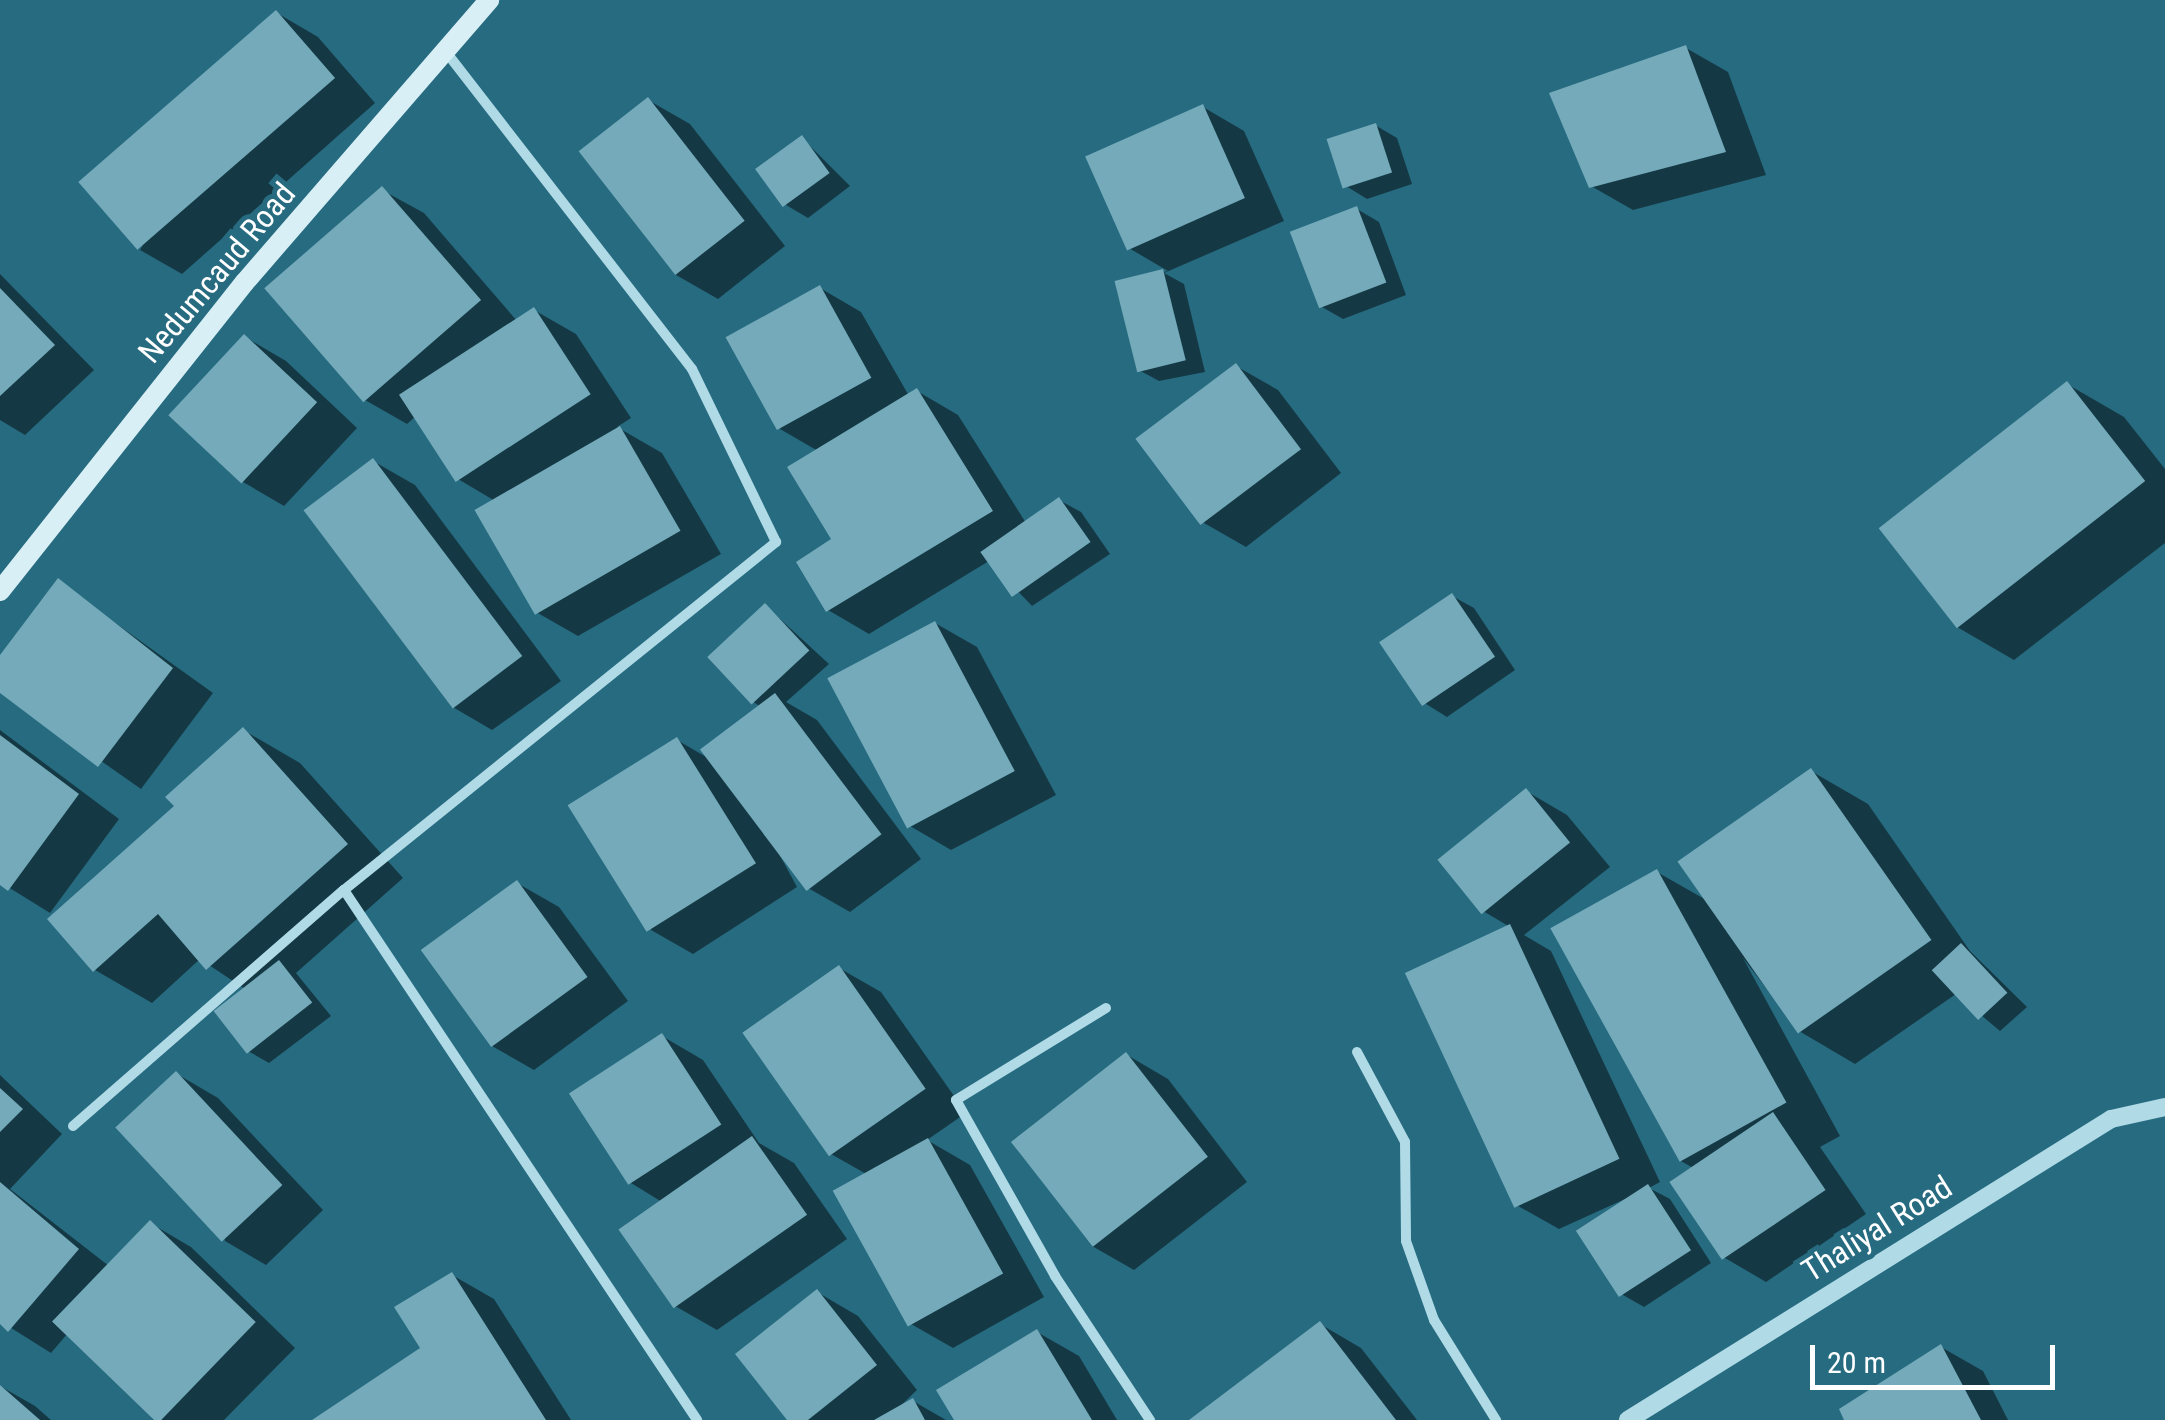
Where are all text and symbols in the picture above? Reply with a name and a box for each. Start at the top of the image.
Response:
street label: Nedumcaud Road [131,175,303,371]
street label: Thaliyal Road [1795,1168,1959,1290]
scale bar [1815,1325,2060,1387]
text: 20 m [1827,1345,1886,1380]

